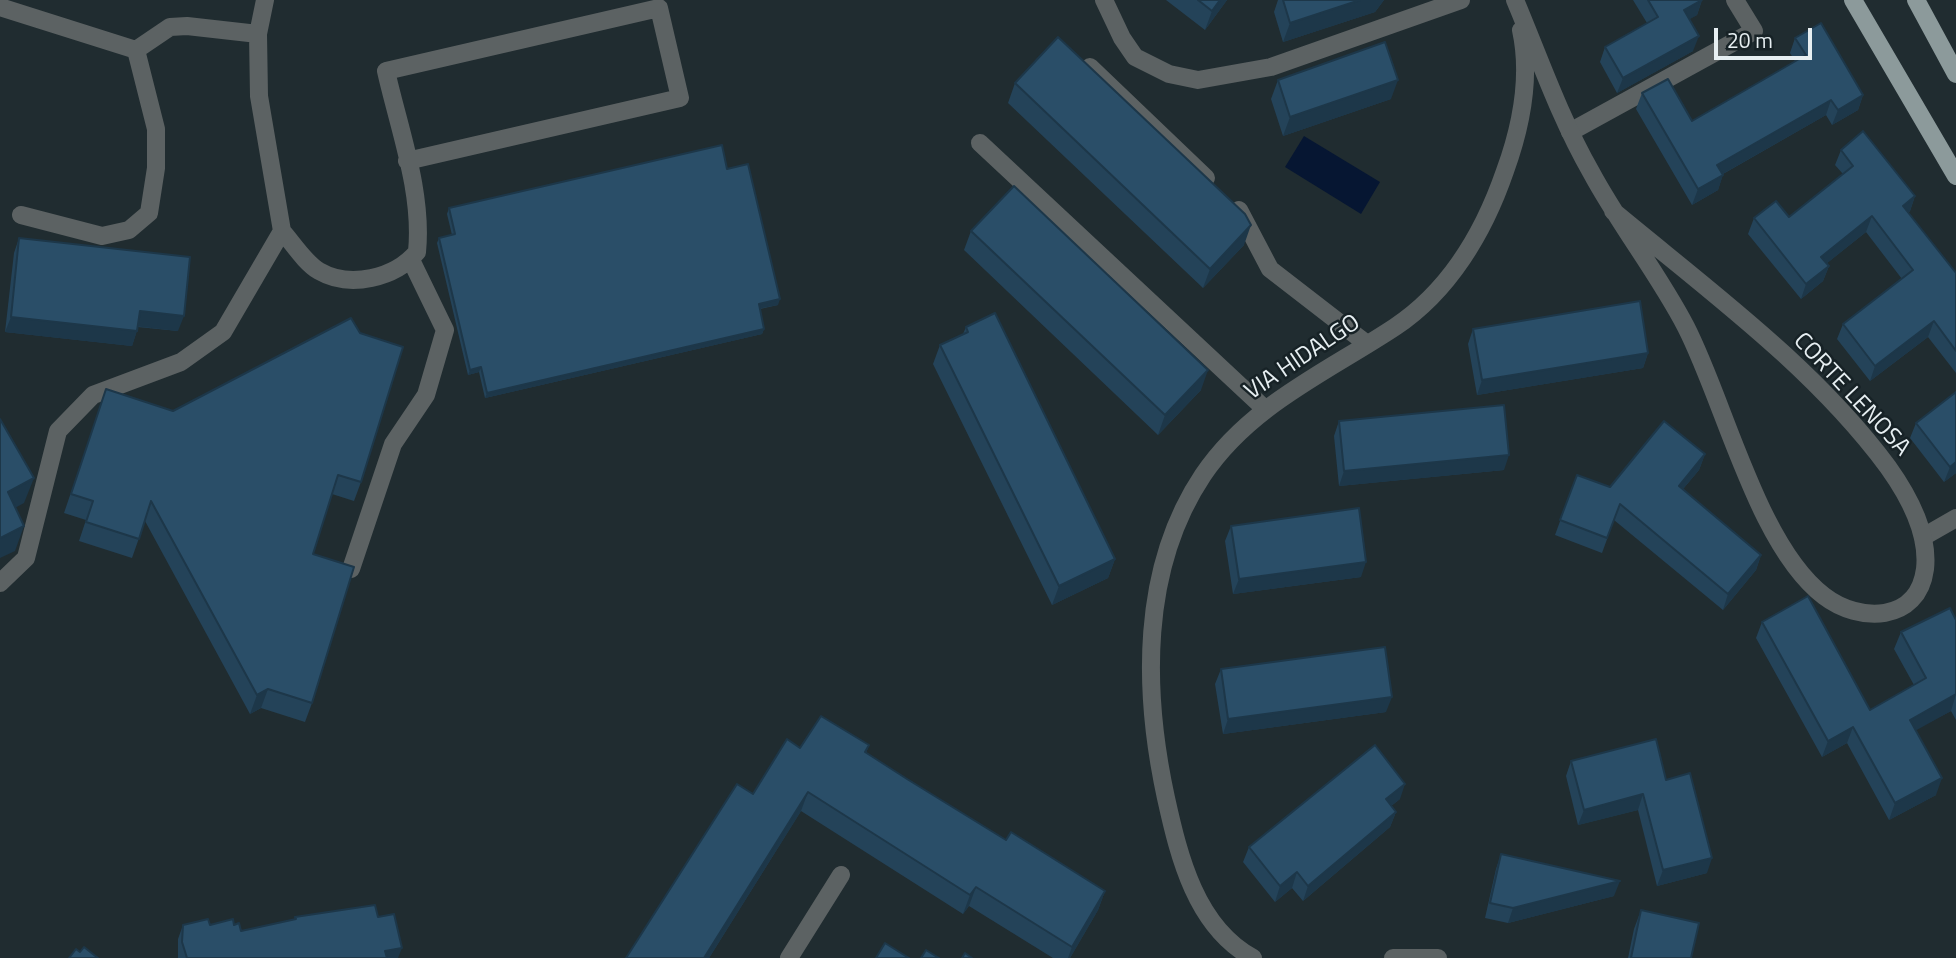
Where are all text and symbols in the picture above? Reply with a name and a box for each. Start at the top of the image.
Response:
scale bar [1718,14,1816,58]
text: 20 m [1727,24,1773,56]
street label: VIA HIDALGO [1240,309,1366,407]
street label: CORTE LENOSA [1787,327,1915,463]

